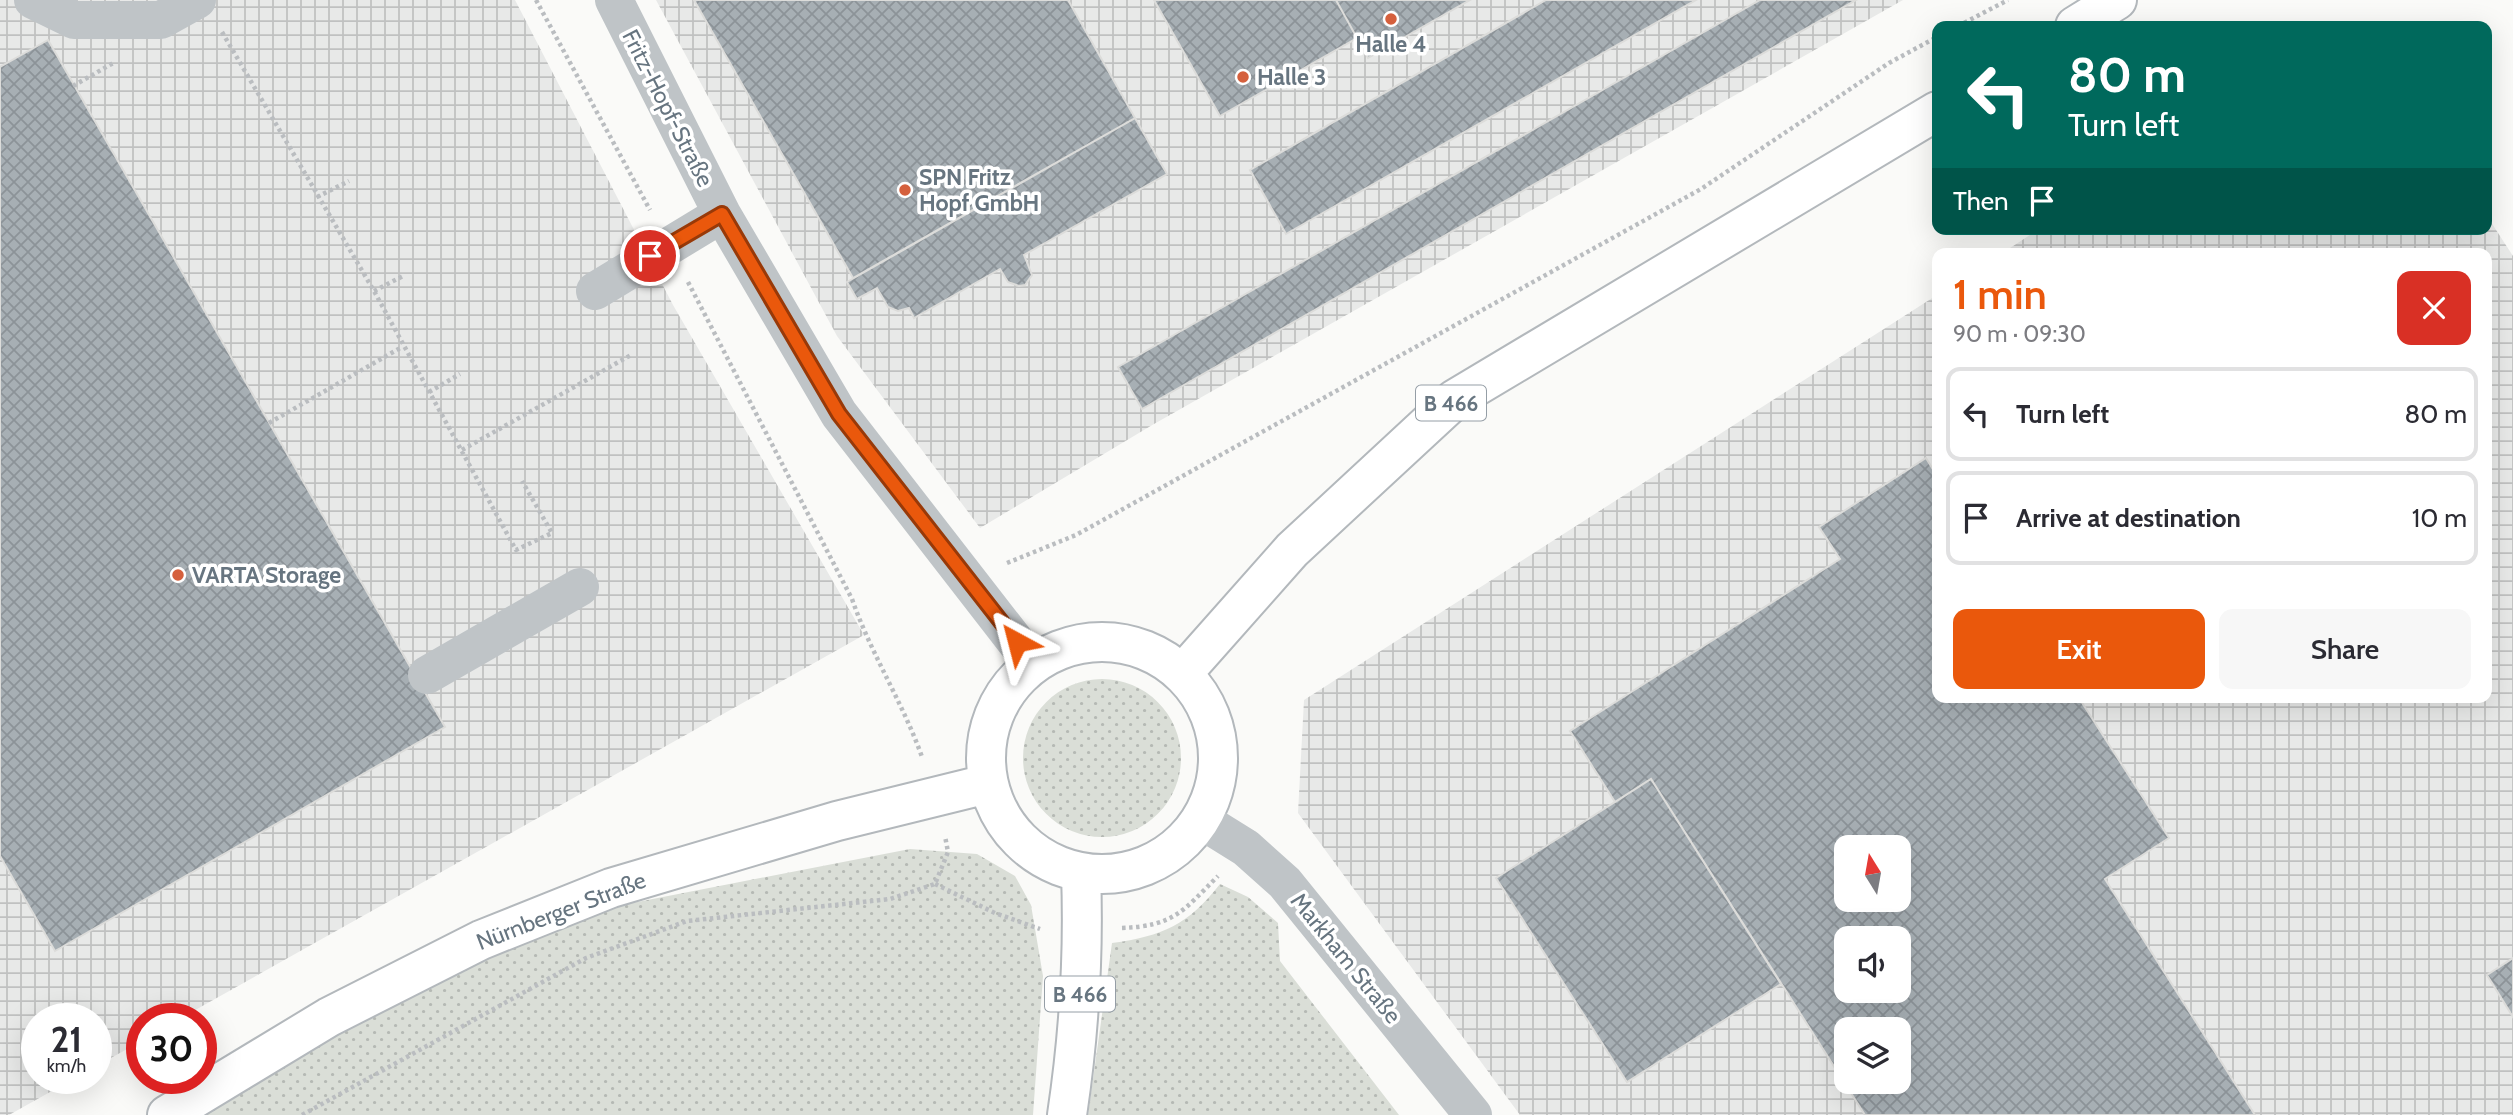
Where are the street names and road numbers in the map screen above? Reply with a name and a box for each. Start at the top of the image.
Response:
street label: Fritz-Hopf-Straße [616,25,720,192]
road number: B 466 [1416,386,1486,420]
street label: Nürnberger Straße [472,866,650,956]
street label: Markham Straße [1285,887,1407,1029]
road number: B 466 [1045,976,1115,1012]

